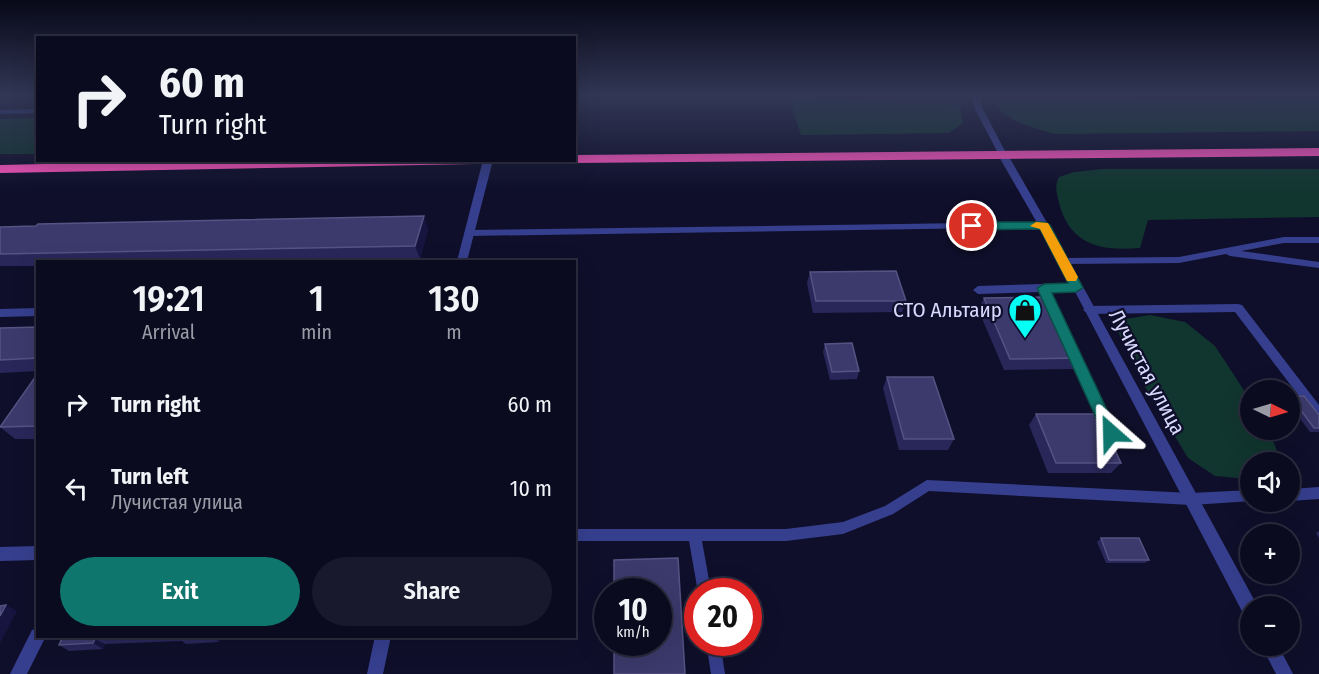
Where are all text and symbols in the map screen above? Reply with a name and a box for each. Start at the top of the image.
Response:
text: 60 m [159,58,245,108]
icon: right [60,60,138,138]
text: Turn right [159,109,267,141]
pin [946,200,997,251]
icon: arrive [955,209,988,242]
text: 19:21 [132,277,205,321]
text: 1 [309,277,324,321]
text: 130 [428,277,480,321]
shop icon: СТО Альтаир [1007,292,1043,339]
place label: СТО Альтаир [893,297,1002,323]
street label: Лучистая улица [1103,305,1191,439]
text: Arrival [142,320,195,344]
text: min [301,320,332,344]
text: m [446,320,462,344]
north arrow [1240,380,1300,440]
map controls [1240,380,1300,656]
icon: right [60,388,93,421]
text: Turn right [111,391,200,418]
text: 60 m [508,391,552,418]
position arrow [1079,401,1143,465]
button: sound [1240,452,1300,512]
text: Turn left [111,463,189,490]
icon: left [60,472,93,505]
text: 10 m [510,475,552,502]
text: Лучистая улица [111,490,243,514]
button: + [1240,524,1300,584]
button: Exit [60,557,300,626]
button: Share [312,557,552,626]
speed limit sign: 20 [684,578,762,656]
text: 10 [618,592,648,628]
button: − [1240,596,1300,656]
text: km/h [616,623,650,641]

